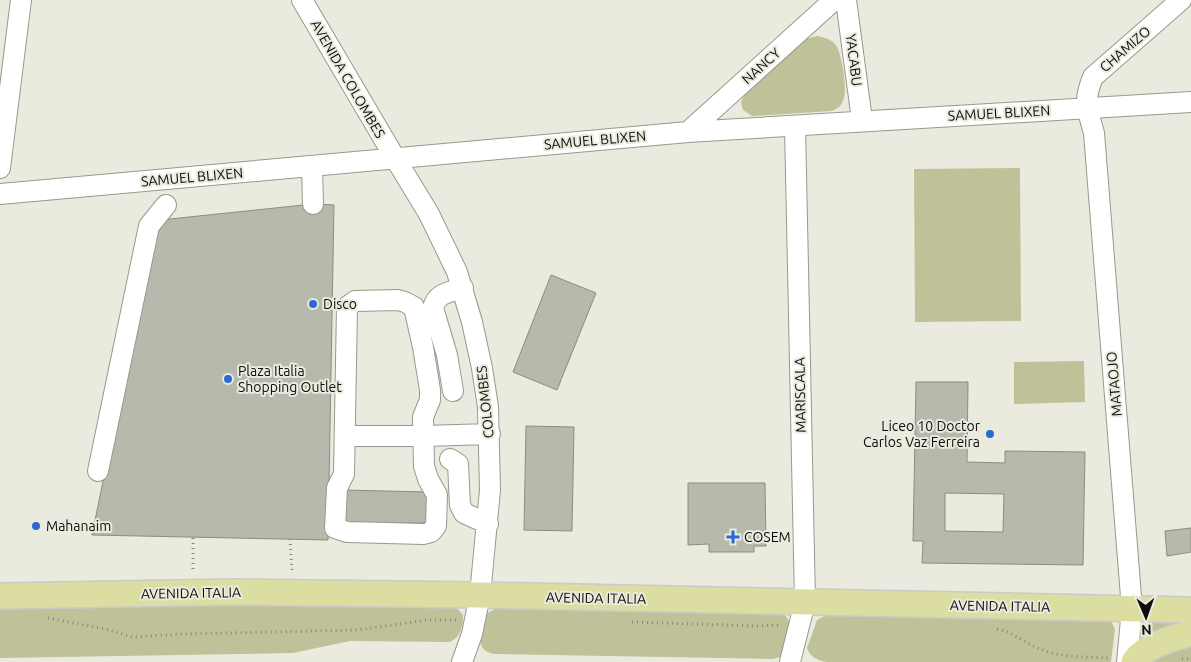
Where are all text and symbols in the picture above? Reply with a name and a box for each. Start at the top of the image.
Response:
street label: AVENIDA COLOMBES [308,17,388,141]
street label: CHAMIZO [1096,23,1154,75]
street label: YACABU [843,33,865,87]
street label: NANCY [739,45,783,87]
street label: SAMUEL BLIXEN [947,102,1051,124]
street label: SAMUEL BLIXEN [543,128,647,152]
street label: SAMUEL BLIXEN [140,165,244,189]
place label: Disco [323,296,357,312]
marker: Disco [307,298,319,310]
street label: MATAOJO [1103,351,1125,417]
street label: MARISCALA [791,357,809,433]
place label: Plaza Italia Shopping Outlet [238,363,342,395]
street label: COLOMBES [473,365,497,439]
marker: Plaza Italia Shopping Outlet [222,373,234,385]
place label: Liceo 10 Doctor Carlos Vaz Ferreira [863,418,981,450]
marker: Liceo 10 Doctor Carlos Vaz Ferreira [984,428,996,440]
place label: Mahanaim [46,518,111,534]
marker: Mahanaim [30,520,42,532]
place label: COSEM [744,529,791,545]
marker: COSEM [726,530,740,544]
street label: AVENIDA ITALIA [141,584,241,602]
street label: AVENIDA ITALIA [546,589,646,607]
north arrow [1121,592,1171,642]
street label: AVENIDA ITALIA [950,597,1050,615]
text: N [1141,622,1152,638]

